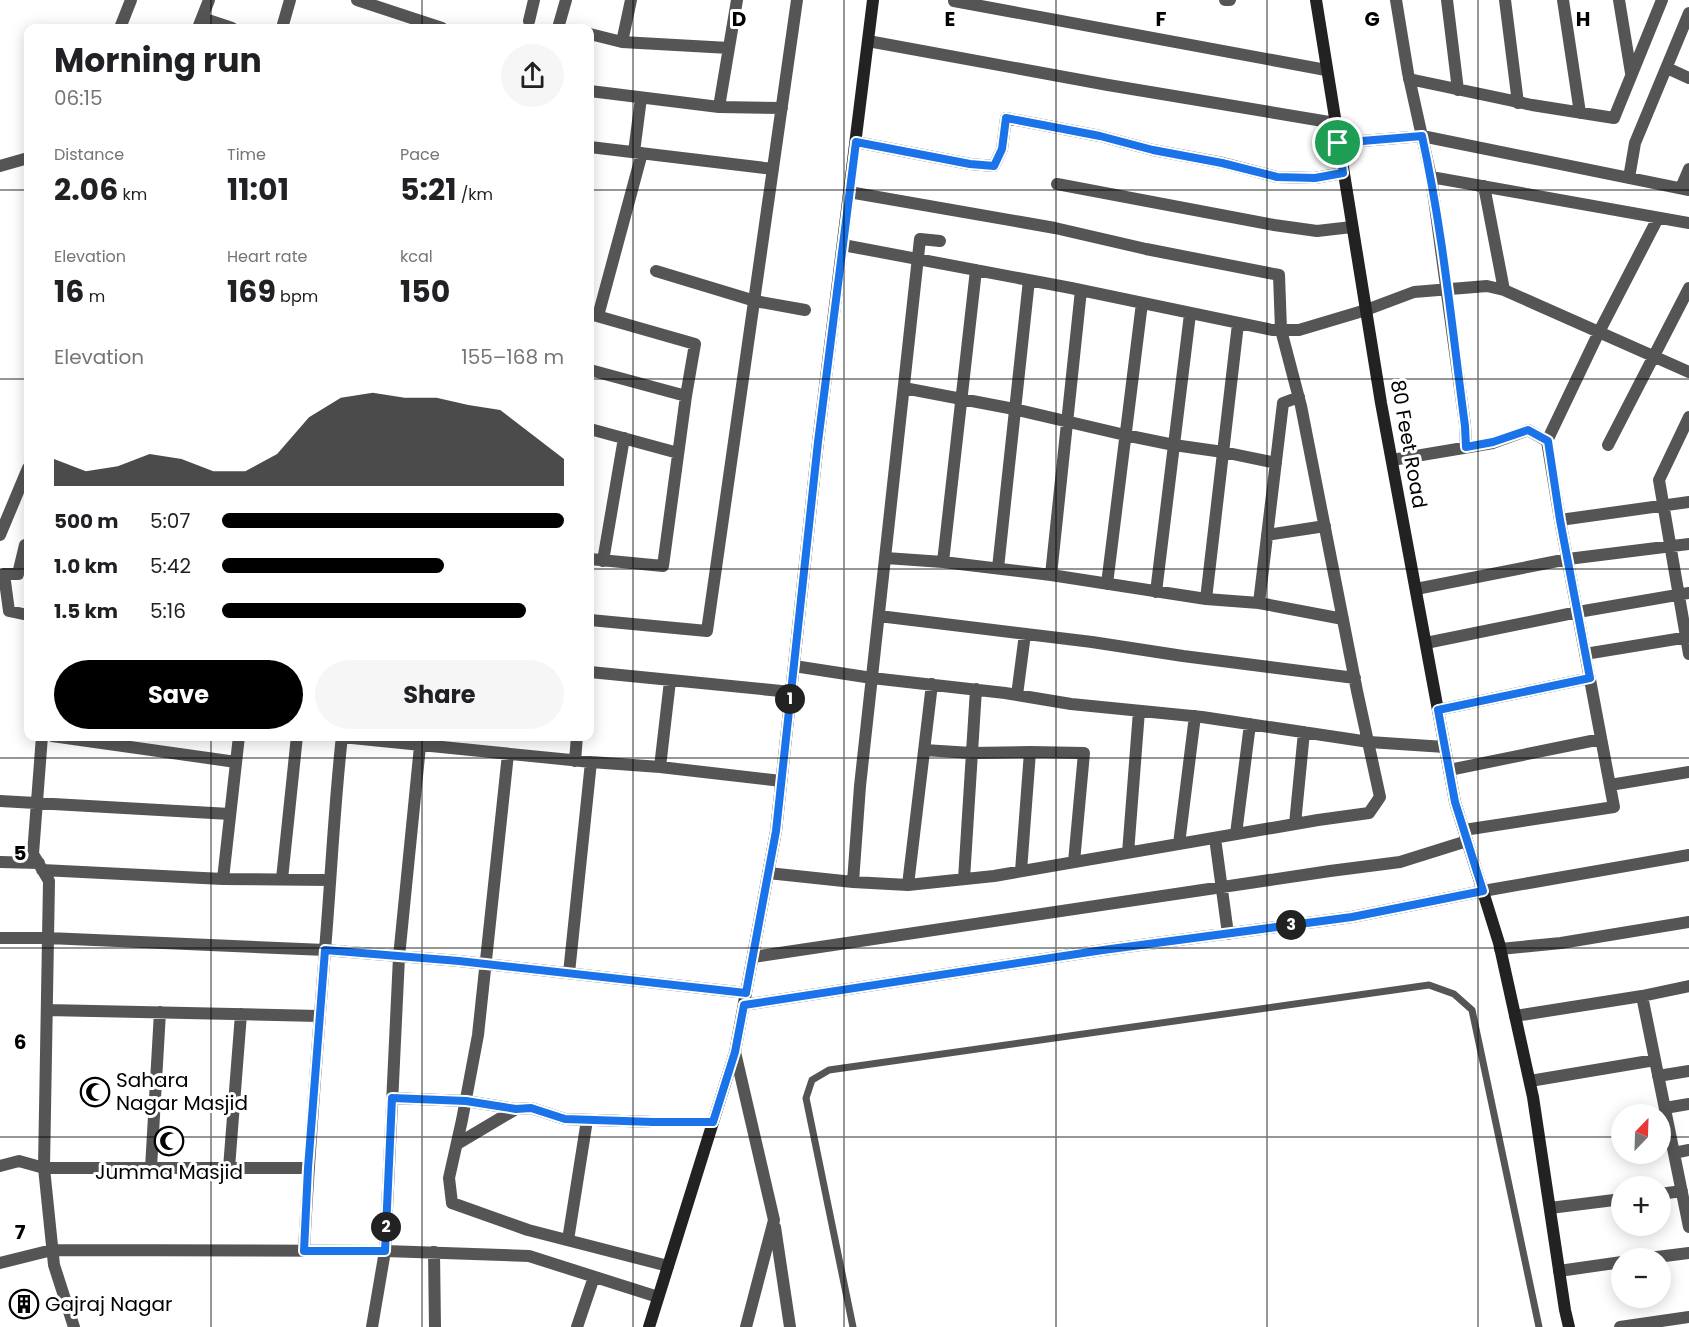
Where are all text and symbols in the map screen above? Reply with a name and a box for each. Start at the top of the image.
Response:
text: D [732,5,746,33]
text: E [945,5,955,33]
text: F [1156,5,1167,33]
text: G [1364,5,1380,33]
text: H [1576,5,1590,33]
text: Morning run [54,37,262,84]
button: share [501,44,564,107]
text: 06:15 [54,84,102,112]
pin [1312,117,1363,168]
icon: arrive [1321,126,1354,159]
text: Distance [54,143,124,166]
text: Time [227,143,266,166]
text: Pace [400,143,440,166]
text: 2.06 [54,168,118,211]
text: 11:01 [227,168,289,211]
text: 5:21 [400,168,456,211]
text: km [118,183,147,206]
text: /km [456,183,493,206]
text: Elevation [54,245,126,268]
text: Heart rate [227,245,307,268]
text: kcal [400,245,433,268]
text: 16 [54,270,84,313]
text: 169 [227,270,276,313]
text: 150 [400,270,450,313]
text: m [84,285,105,308]
text: bpm [276,285,318,308]
text: Elevation [54,343,144,371]
text: 155–168 m [461,343,564,371]
street label: 80 Feet Road [1384,378,1434,510]
text: 500 m [54,507,119,535]
text: 5:07 [150,507,190,535]
text: 1.0 km [54,552,118,580]
text: 5:42 [150,552,191,580]
text: 1.5 km [54,597,118,625]
text: 5:16 [150,597,186,625]
button: Save [54,660,303,729]
button: Share [315,660,564,729]
pin: 1 [775,684,805,714]
text: 1 [787,687,793,710]
text: 5 [14,839,27,867]
pin: 3 [1276,910,1306,940]
text: 3 [1286,913,1296,936]
text: 6 [14,1028,26,1056]
place label: Sahara Nagar Masjid [116,1066,248,1117]
mosque icon: Sahara Nagar Masjid [79,1076,111,1108]
north arrow [1611,1104,1671,1164]
map controls [1611,1104,1671,1308]
mosque icon: Jumma Masjid [153,1125,185,1157]
place label: Jumma Masjid [95,1158,243,1186]
button: + [1611,1176,1671,1236]
pin: 2 [371,1212,401,1242]
text: 2 [381,1215,391,1238]
text: 7 [15,1218,26,1246]
button: − [1611,1248,1671,1308]
building icon: Gajraj Nagar [8,1288,40,1320]
place label: Gajraj Nagar [45,1290,172,1318]

